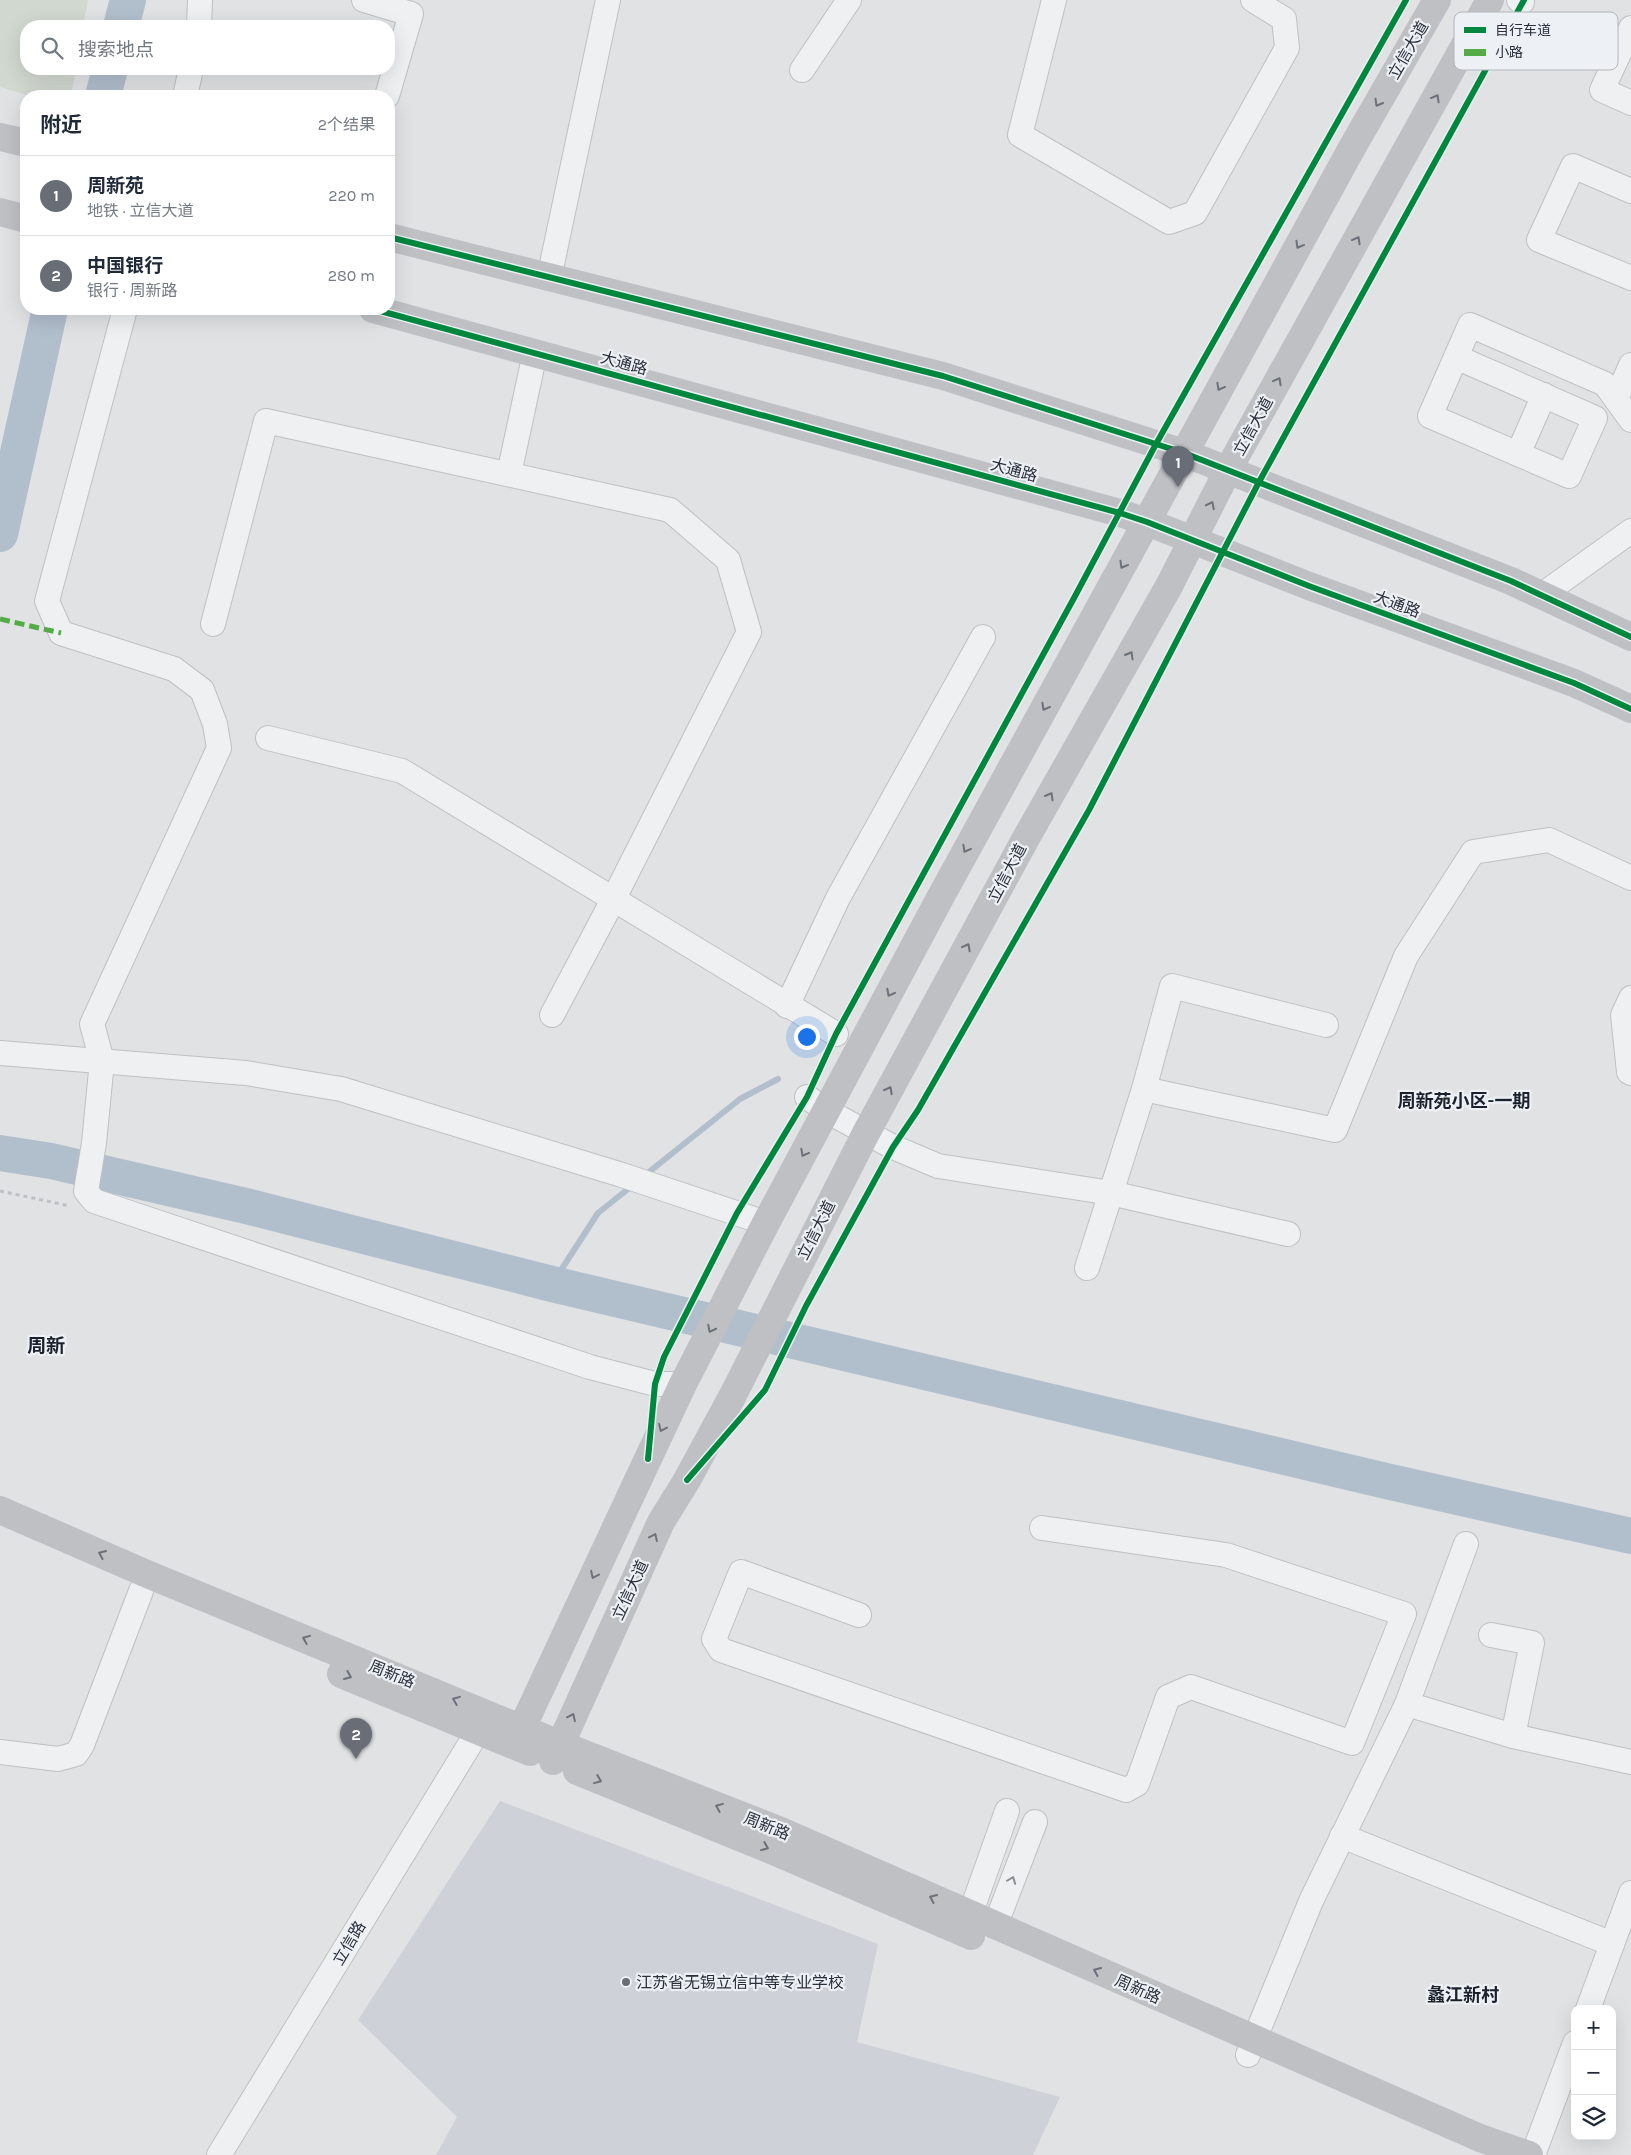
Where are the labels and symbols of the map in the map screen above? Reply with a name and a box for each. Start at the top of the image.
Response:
legend [1454,12,1618,70]
street label: 立信大道 [1384,18,1432,82]
text: 自行车道 [1495,22,1551,39]
text: 小路 [1495,44,1523,61]
one-way arrow [1430,94,1440,103]
one-way arrow [1374,98,1384,107]
one-way arrow [1350,236,1360,245]
one-way arrow [1295,240,1305,249]
street label: 大通路 [598,348,650,378]
one-way arrow [1271,378,1281,387]
one-way arrow [1217,382,1227,391]
street label: 立信大道 [1229,393,1277,459]
pin: 1 [1162,446,1194,487]
street label: 大通路 [988,455,1040,485]
one-way arrow [1204,501,1215,510]
one-way arrow [1119,559,1129,568]
street label: 大通路 [1371,587,1423,621]
one-way arrow [1124,651,1134,660]
one-way arrow [1041,702,1051,711]
one-way arrow [1044,792,1054,801]
street label: 立信大道 [984,840,1030,906]
one-way arrow [962,844,972,853]
one-way arrow [961,943,971,952]
one-way arrow [886,987,896,996]
your location [794,1024,820,1050]
one-way arrow [883,1086,893,1095]
district label: 周新苑小区-一期 [1398,1090,1530,1112]
one-way arrow [800,1148,810,1157]
street label: 立信大道 [793,1197,839,1263]
one-way arrow [707,1323,717,1332]
district label: 周新 [27,1335,65,1357]
one-way arrow [658,1423,668,1432]
one-way arrow [648,1533,658,1542]
one-way arrow [98,1550,107,1561]
street label: 立信大道 [608,1557,652,1623]
one-way arrow [589,1570,600,1579]
one-way arrow [302,1634,311,1645]
street label: 周新路 [366,1656,418,1692]
one-way arrow [343,1670,352,1681]
one-way arrow [452,1696,461,1707]
one-way arrow [566,1713,576,1722]
pin: 2 [340,1718,372,1759]
one-way arrow [593,1773,602,1784]
one-way arrow [715,1803,724,1813]
street label: 周新路 [741,1808,793,1844]
one-way arrow [760,1841,769,1852]
one-way arrow [1006,1876,1016,1885]
one-way arrow [929,1894,938,1905]
street label: 立信路 [328,1918,370,1968]
one-way arrow [1093,1967,1102,1977]
street label: 周新路 [1112,1971,1164,2007]
place label: 江苏省无锡立信中等专业学校 [636,1973,844,1992]
marker: 江苏省无锡立信中等专业学校 [620,1976,632,1988]
district label: 蠡江新村 [1427,1984,1499,2006]

